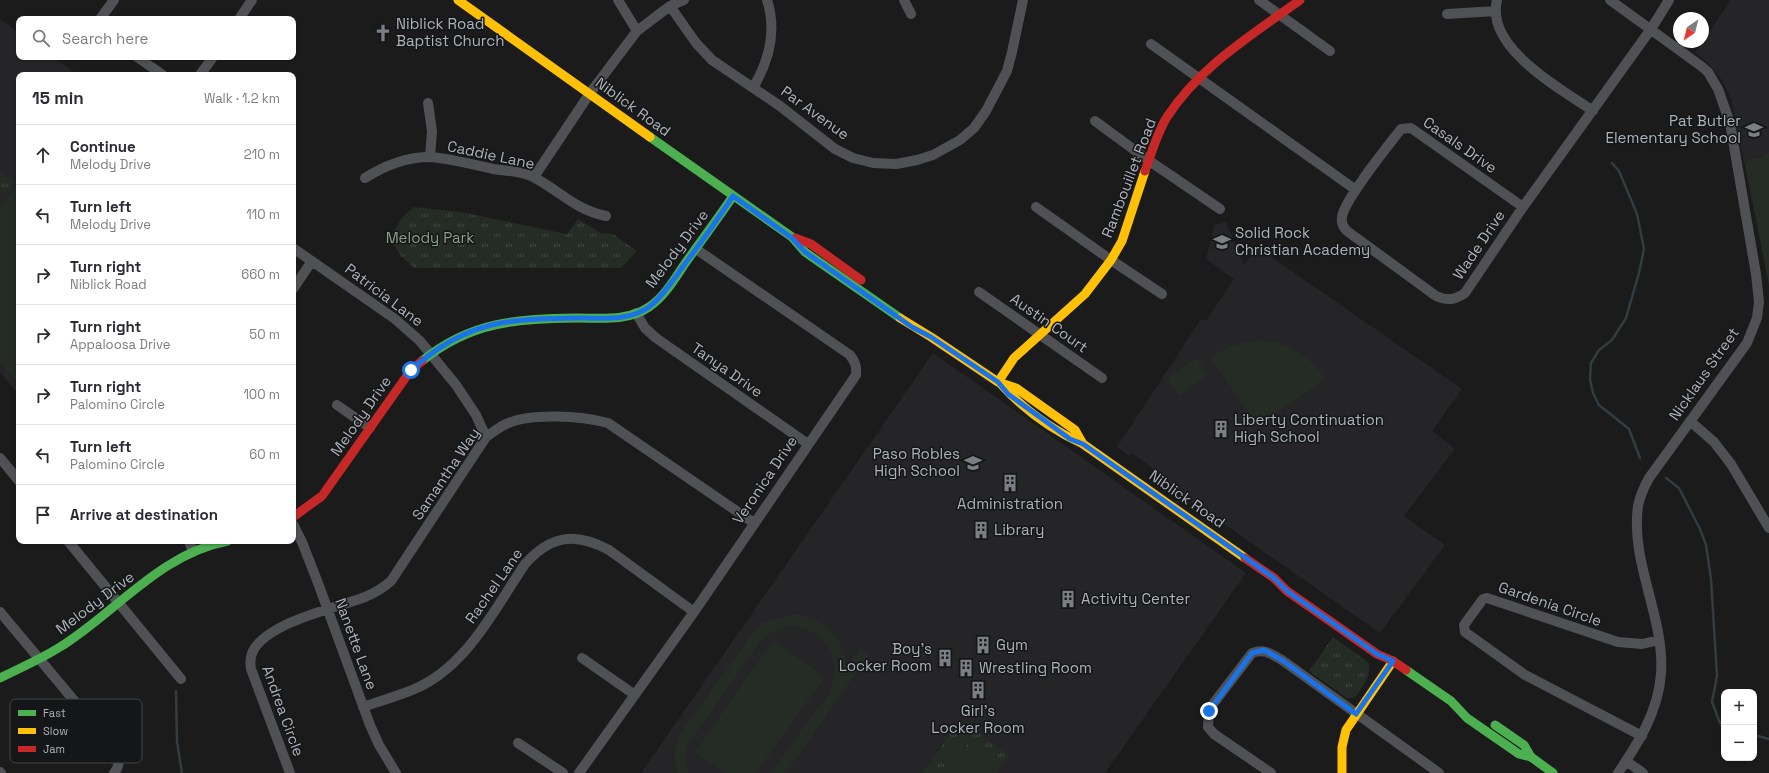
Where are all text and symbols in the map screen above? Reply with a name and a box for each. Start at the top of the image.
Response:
north arrow [1673,12,1709,48]
place label: Niblick Road Baptist Church [396,14,504,50]
search box [16,16,296,60]
church icon: Niblick Road Baptist Church [373,23,393,43]
icon: search [30,27,52,49]
text: Search here [62,29,148,48]
street label: Niblick Road [592,73,675,140]
street label: Par Avenue [777,81,853,144]
text: 15 min [32,87,84,109]
text: Walk · 1.2 km [204,90,280,107]
place label: Pat Butler Elementary School [1605,111,1741,147]
street label: Casals Drive [1420,112,1501,177]
street label: Rambouillet Road [1097,115,1160,240]
school or university icon: Pat Butler Elementary School [1744,120,1764,140]
street label: Caddie Lane [446,136,537,173]
text: Continue [70,137,136,156]
icon: ahead [32,144,54,166]
text: 210 m [244,146,280,163]
text: Melody Drive [70,156,151,173]
text: Turn left [70,197,132,216]
icon: left [32,204,54,226]
text: 110 m [246,206,280,223]
street label: Melody Drive [641,206,712,292]
street label: Wade Drive [1448,206,1509,283]
text: Melody Drive [70,216,151,233]
place label: Solid Rock Christian Academy [1235,223,1370,259]
park label: Melody Park [386,228,474,247]
school or university icon: Solid Rock Christian Academy [1212,232,1232,252]
text: Turn right [70,257,141,276]
street label: Patricia Lane [341,259,427,330]
icon: right [32,264,54,286]
text: 660 m [241,266,280,283]
text: Niblick Road [70,276,147,293]
street label: Austin Court [1007,289,1092,356]
text: Turn right [70,317,141,336]
street label: Nicklaus Street [1664,323,1743,424]
icon: right [32,324,54,346]
text: 50 m [249,326,280,343]
text: Appaloosa Drive [70,336,170,353]
street label: Tanya Drive [688,338,767,401]
route start [402,361,420,379]
street label: Melody Drive [326,372,395,459]
text: Turn right [70,377,141,396]
icon: right [32,384,54,406]
text: 100 m [243,386,280,403]
text: Palomino Circle [70,396,165,413]
place label: Liberty Continuation High School [1234,410,1384,446]
building icon: Liberty Continuation High School [1211,419,1231,439]
street label: Samantha Way [408,424,483,524]
street label: Veronica Drive [728,432,801,528]
text: Turn left [70,437,132,456]
icon: left [32,444,54,466]
place label: Paso Robles High School [873,444,960,480]
text: 60 m [249,446,280,463]
school or university icon: Paso Robles High School [963,453,983,473]
text: Palomino Circle [70,456,165,473]
street label: Niblick Road [1146,465,1229,532]
building icon: Administration [1000,473,1020,493]
place label: Administration [957,494,1063,513]
icon: arrive [32,504,54,526]
text: Arrive at destination [70,505,218,524]
building icon: Library [971,520,991,540]
place label: Library [994,520,1044,539]
street label: Rachel Lane [461,544,526,627]
street label: Melody Drive [52,567,138,638]
street label: Gardenia Circle [1496,577,1604,630]
building icon: Activity Center [1058,589,1078,609]
place label: Activity Center [1081,589,1190,608]
street label: Nanette Lane [331,595,382,692]
building icon: Gym [973,635,993,655]
place label: Gym [996,635,1028,654]
place label: Boy's Locker Room [839,639,932,675]
building icon: Boy's Locker Room [935,648,955,668]
building icon: Wrestling Room [956,658,976,678]
place label: Wrestling Room [979,658,1092,677]
street label: Andrea Circle [258,663,309,759]
building icon: Girl's Locker Room [968,680,988,700]
map controls [1721,689,1757,761]
button: + [1721,689,1757,725]
legend [10,699,142,763]
place label: Girl's Locker Room [931,701,1025,737]
route end [1200,702,1218,720]
text: Fast [43,706,66,720]
text: Slow [43,724,68,738]
button: − [1721,725,1757,761]
text: Jam [43,742,65,756]

